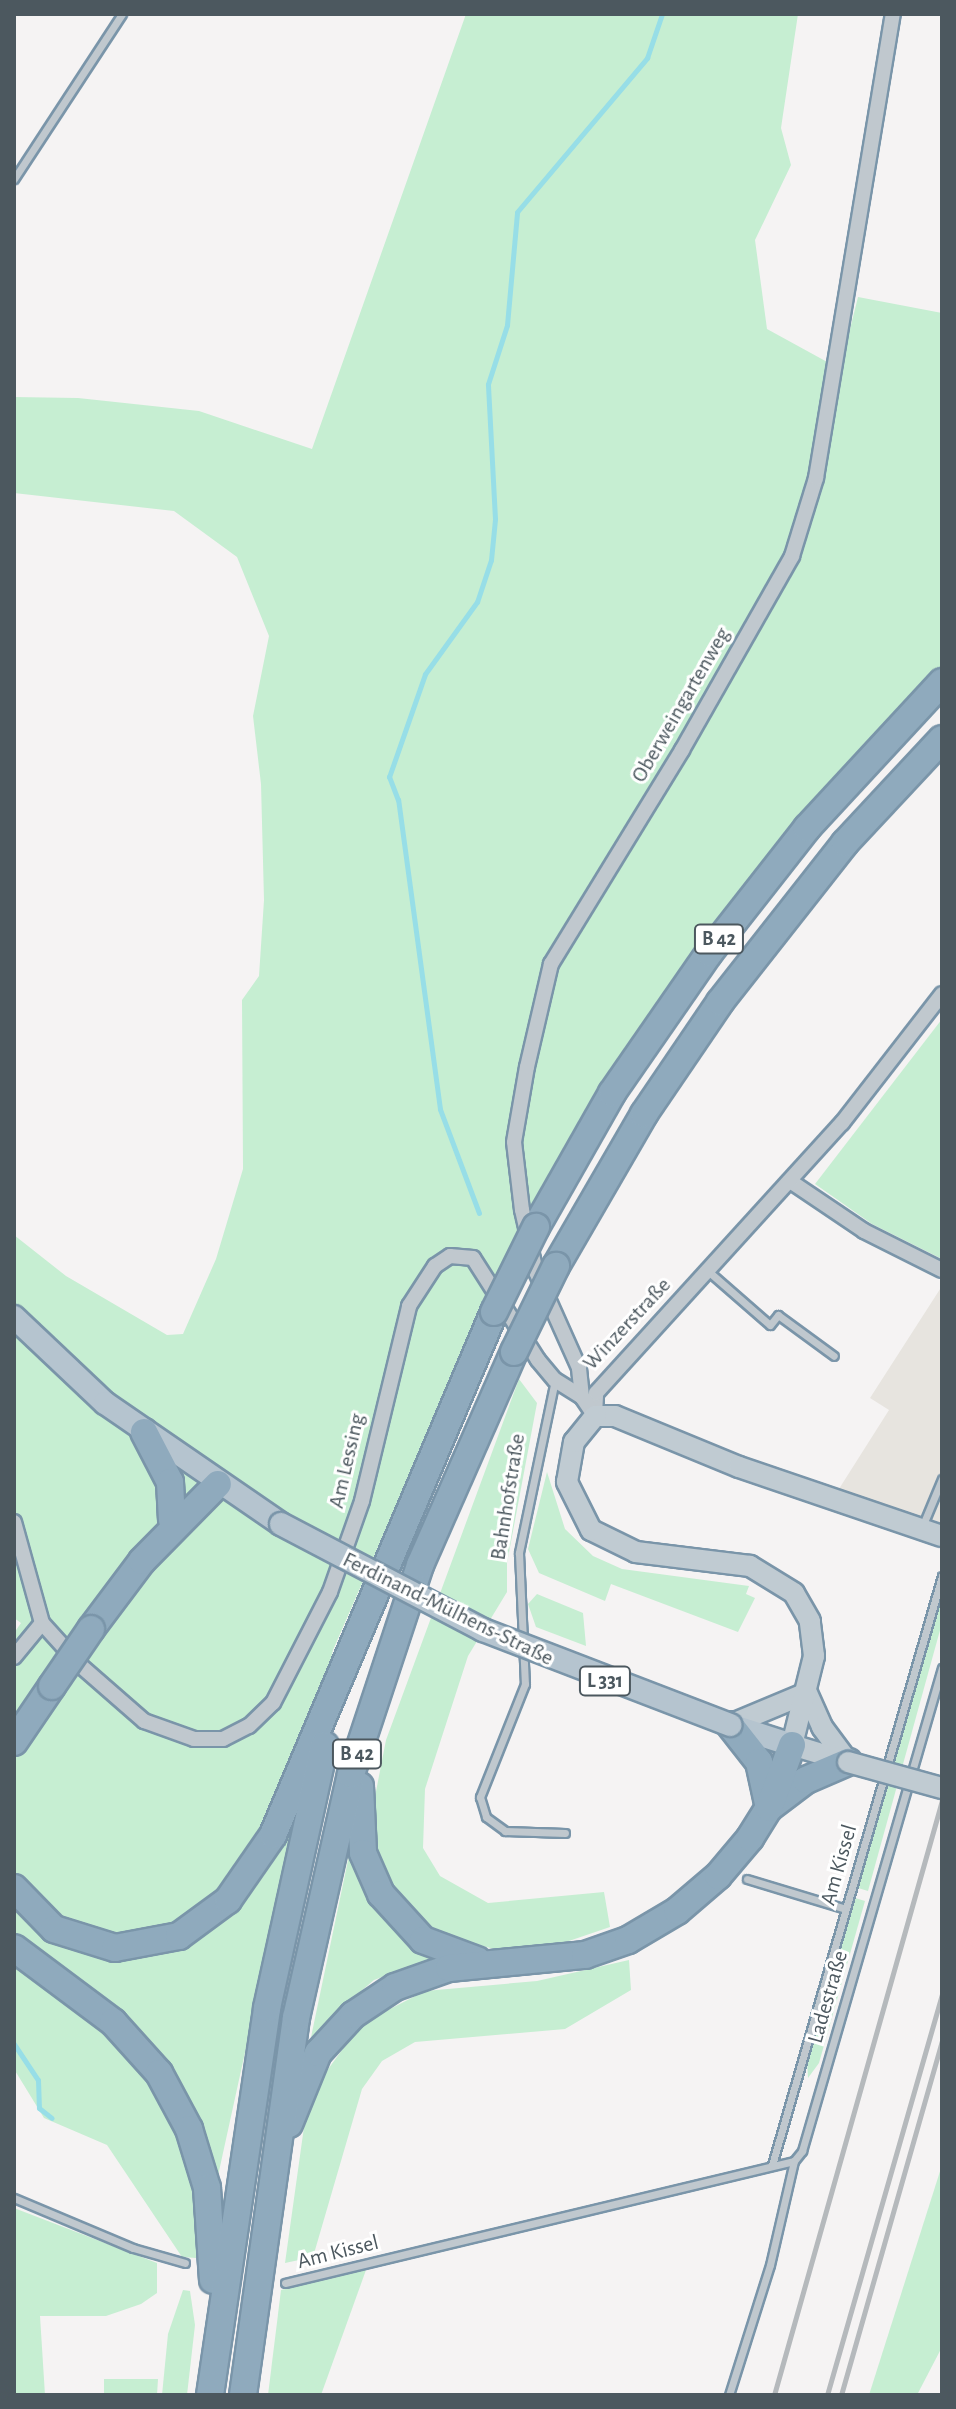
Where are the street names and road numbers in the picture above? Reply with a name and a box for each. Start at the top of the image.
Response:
street label: Oberweingartenweg [626,623,736,787]
road number: B 42 [693,923,745,955]
street label: Winzerstraße [577,1272,677,1376]
street label: Am Lessing [323,1411,371,1511]
street label: Bahnhofstraße [485,1432,531,1562]
street label: Ferdinand-Mülhens-Straße [338,1546,558,1672]
road number: L 331 [577,1665,633,1697]
road number: B 42 [331,1738,383,1770]
street label: Am Kissel [815,1821,863,1909]
street label: Ladestraße [802,1948,854,2046]
street label: Am Kissel [295,2229,381,2275]

